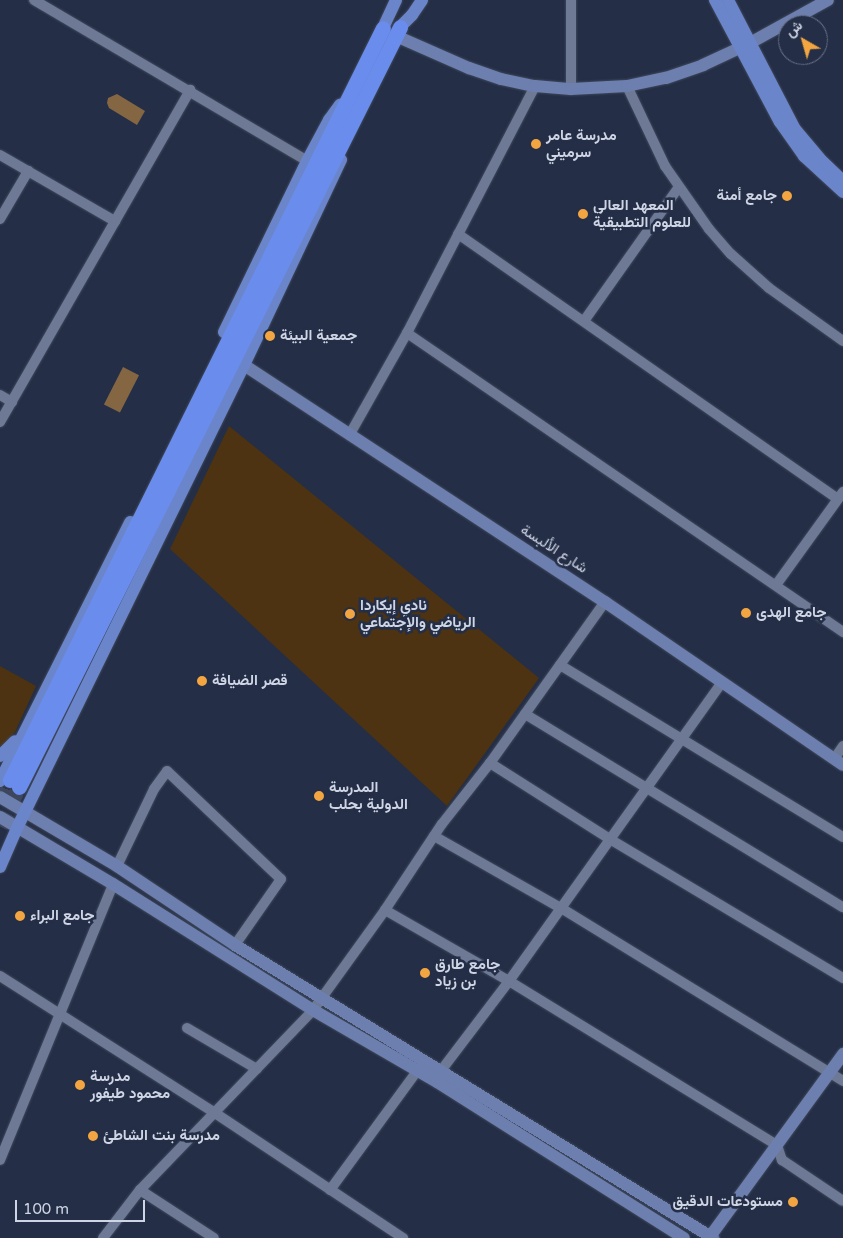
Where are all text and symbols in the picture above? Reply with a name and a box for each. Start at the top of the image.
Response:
north arrow [778,15,828,65]
text: ش [782,17,806,40]
place label: مدرسة عامر سرميني [546,126,617,161]
marker: مدرسة عامر سرميني [530,138,542,150]
place label: جامع أمنة [716,187,777,205]
marker: جامع أمنة [781,190,793,202]
place label: المعهد العالي للعلوم التطبيقية [593,196,691,231]
marker: المعهد العالي للعلوم التطبيقية [577,208,589,220]
place label: جمعية البيئة [280,327,357,345]
marker: جمعية البيئة [264,330,276,342]
street label: شارع الألبسة [517,521,591,577]
place label: نادي إيكاردا الرياضي والإجتماعي [360,596,476,631]
place label: جامع الهدى [756,604,826,622]
marker: جامع الهدى [740,607,752,619]
marker: نادي إيكاردا الرياضي والإجتماعي [344,608,356,620]
place label: قصر الضيافة [212,672,288,690]
marker: قصر الضيافة [196,675,208,687]
place label: المدرسة الدولية بحلب [329,778,408,813]
marker: المدرسة الدولية بحلب [313,790,325,802]
place label: جامع البراء [30,907,94,925]
marker: جامع البراء [14,910,26,922]
place label: جامع طارق بن زياد [435,955,500,990]
marker: جامع طارق بن زياد [419,967,431,979]
place label: مدرسة محمود طيفور [90,1067,170,1102]
marker: مدرسة محمود طيفور [74,1079,86,1091]
place label: مدرسة بنت الشاطئ [103,1127,220,1145]
marker: مدرسة بنت الشاطئ [87,1130,99,1142]
scale bar [18,1190,148,1222]
place label: مستودعات الدقيق [672,1193,783,1211]
marker: مستودعات الدقيق [787,1196,799,1208]
text: 100 m [23,1200,69,1218]

